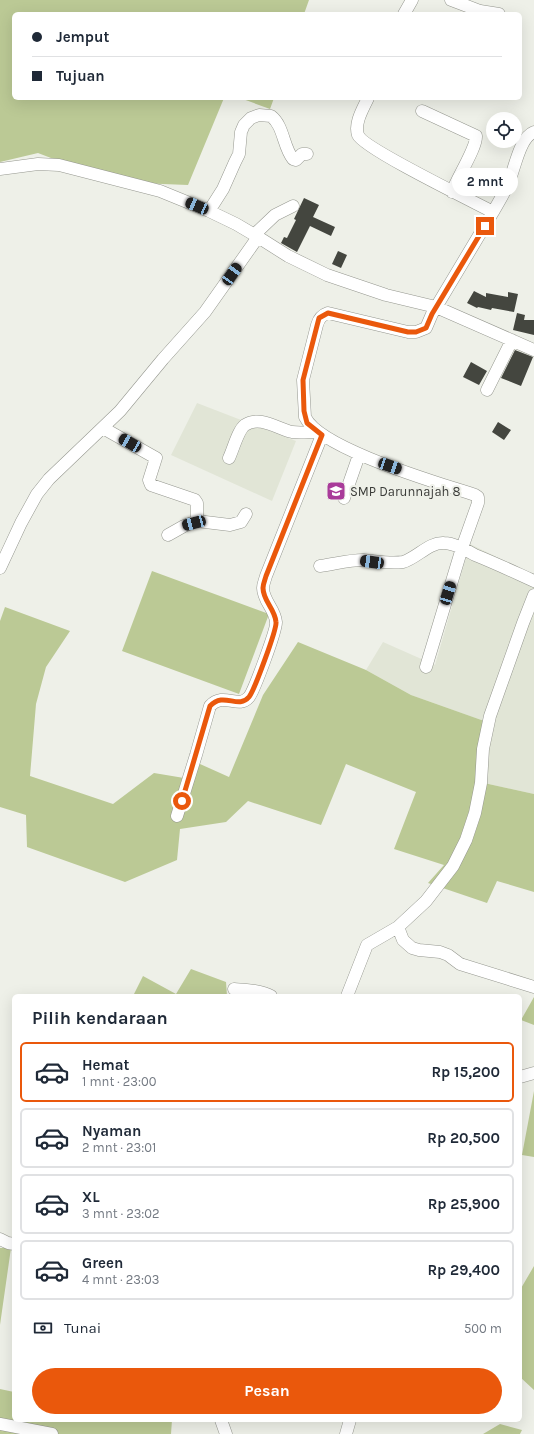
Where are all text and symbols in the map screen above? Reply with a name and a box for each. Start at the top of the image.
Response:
text: Jemput [56,28,109,46]
text: Tujuan [56,67,105,85]
map controls [486,112,522,148]
button: locate [486,112,522,148]
callout: 2 mnt [452,168,518,196]
text: 2 mnt [467,174,503,189]
car [184,196,210,216]
route end [476,217,494,235]
car [220,261,244,287]
car [117,432,143,454]
car [377,456,403,476]
school or university icon: SMP Darunnajah 8 [325,480,347,502]
place label: SMP Darunnajah 8 [350,484,460,499]
car [181,514,207,532]
car [359,554,385,570]
car [439,580,457,606]
route start [173,792,191,810]
text: Pilih kendaraan [32,1007,168,1029]
icon: car [34,1054,70,1090]
text: Hemat [82,1056,129,1074]
text: Rp 15,200 [431,1063,500,1081]
text: 1 mnt · 23:00 [82,1074,156,1089]
icon: car [34,1120,70,1156]
text: Nyaman [82,1122,141,1140]
text: Rp 20,500 [427,1129,500,1147]
text: 2 mnt · 23:01 [82,1140,156,1155]
icon: car [34,1186,70,1222]
text: XL [82,1188,100,1206]
text: Rp 25,900 [428,1195,500,1213]
text: 3 mnt · 23:02 [82,1206,160,1221]
icon: car [34,1252,70,1288]
text: Green [82,1254,123,1272]
text: Rp 29,400 [427,1261,500,1279]
text: 4 mnt · 23:03 [82,1272,159,1287]
icon: cash [32,1317,54,1339]
text: Tunai [64,1319,101,1337]
text: 500 m [464,1321,502,1336]
button: Pesan [32,1368,502,1414]

